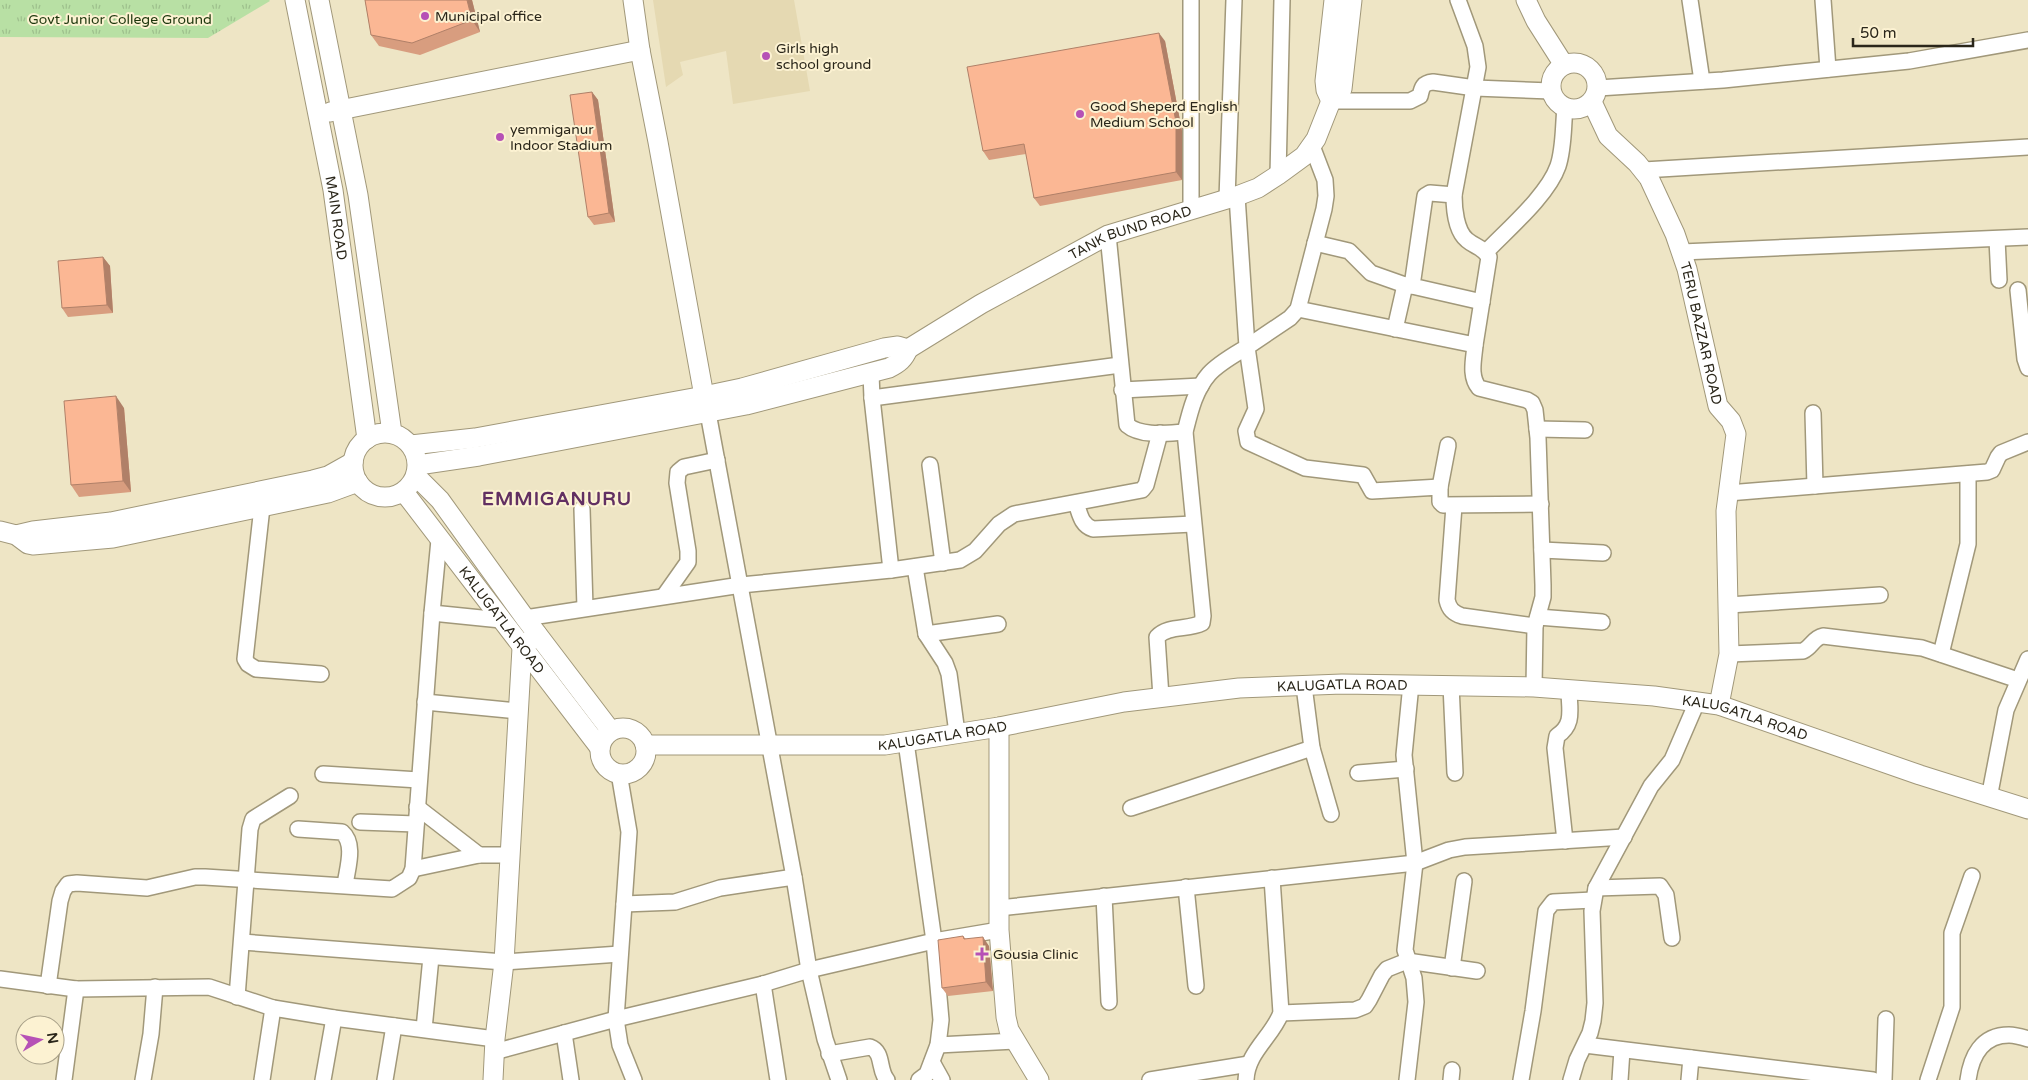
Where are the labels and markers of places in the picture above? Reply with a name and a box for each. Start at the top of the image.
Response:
place label: Municipal office [435,8,542,25]
marker: Municipal office [419,10,431,22]
place label: Girls high school ground [776,40,871,73]
marker: Girls high school ground [760,50,772,62]
place label: Good Sheperd English Medium School [1090,98,1238,131]
marker: Good Sheperd English Medium School [1074,108,1086,120]
place label: yemmiganur Indoor Stadium [510,121,612,154]
marker: yemmiganur Indoor Stadium [494,131,506,143]
place label: Gousia Clinic [993,946,1079,963]
marker: Gousia Clinic [975,947,989,961]

